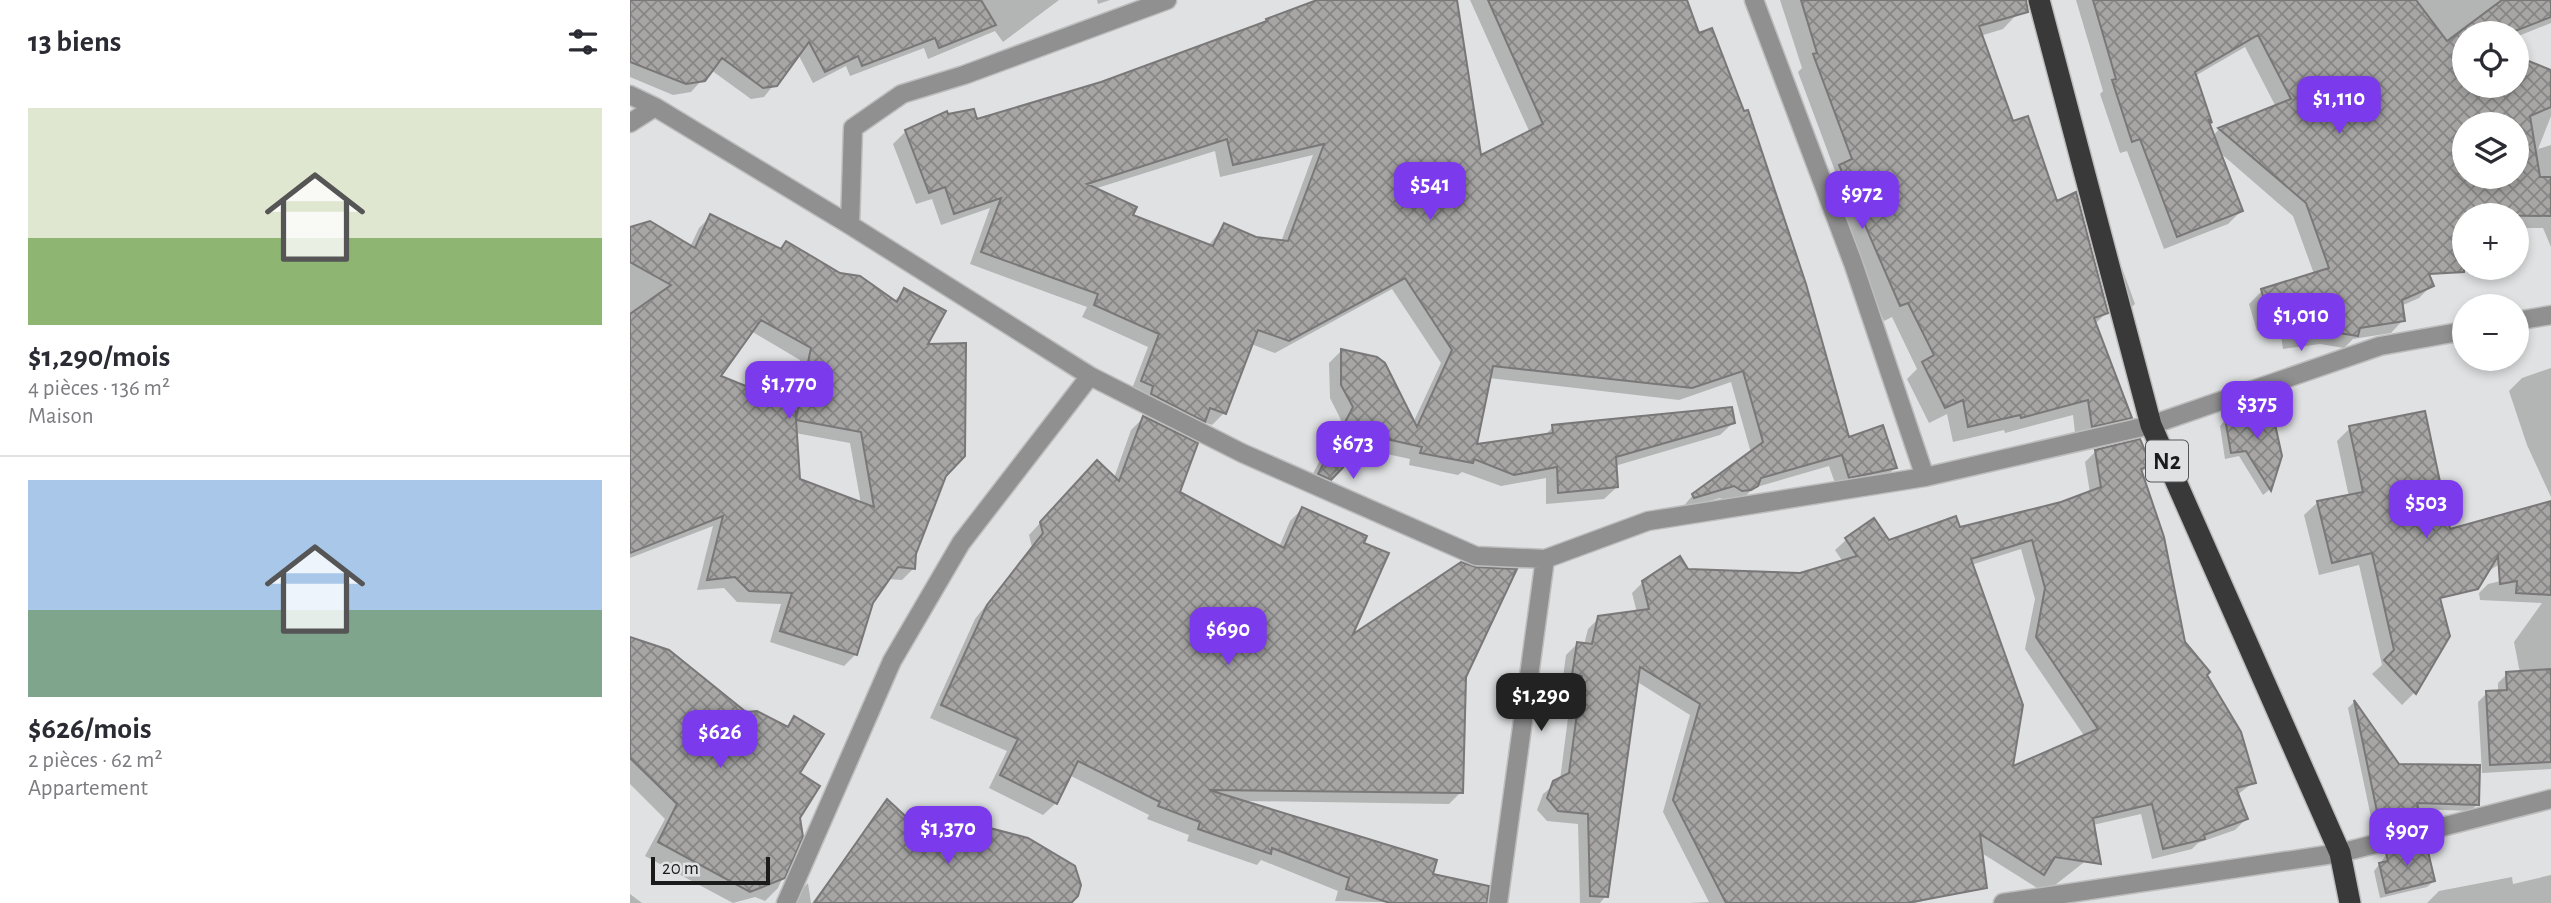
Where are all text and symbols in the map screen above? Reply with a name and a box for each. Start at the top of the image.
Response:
map controls [2452,21,2529,371]
button: locate [2452,21,2529,98]
icon: filters [564,23,602,61]
text: 13 biens [28,27,121,57]
pin: $1,110 [2282,76,2396,136]
text: $1,110 [2313,87,2365,110]
button: layers [2452,112,2529,189]
icon: home [252,154,378,280]
pin: $541 [1389,162,1471,222]
pin: $972 [1821,172,1903,231]
text: $541 [1410,173,1450,196]
text: $972 [1841,182,1883,205]
button: + [2452,203,2529,280]
pin: $1,010 [2244,294,2358,353]
button: − [2452,294,2529,371]
text: $1,010 [2273,304,2329,327]
text: $1,290/mois [28,342,170,372]
pin: $1,770 [732,362,846,421]
text: $1,770 [761,372,817,395]
text: 4 pièces · 136 m² [28,377,170,400]
pin: $375 [2216,382,2298,441]
text: $375 [2237,392,2277,415]
text: Maison [28,405,94,428]
pin: $673 [1312,421,1394,481]
text: $673 [1332,432,1374,455]
road number: N2 [2146,440,2188,482]
pin: $503 [2385,480,2467,540]
text: $503 [2405,491,2447,514]
icon: home [252,526,378,652]
pin: $690 [1187,608,1269,667]
text: $690 [1206,618,1250,641]
pin: $1,290 [1484,674,1598,733]
text: $1,290 [1512,684,1570,707]
pin: $626 [679,710,761,770]
text: $626/mois [28,714,152,744]
text: $626 [698,721,742,744]
text: 2 pièces · 62 m² [28,749,162,772]
text: Appartement [28,777,148,800]
pin: $1,370 [891,806,1005,866]
pin: $907 [2366,808,2448,868]
text: $1,370 [920,817,976,840]
text: $907 [2385,819,2429,842]
scale bar [651,854,770,886]
text: 20 m [662,859,699,878]

